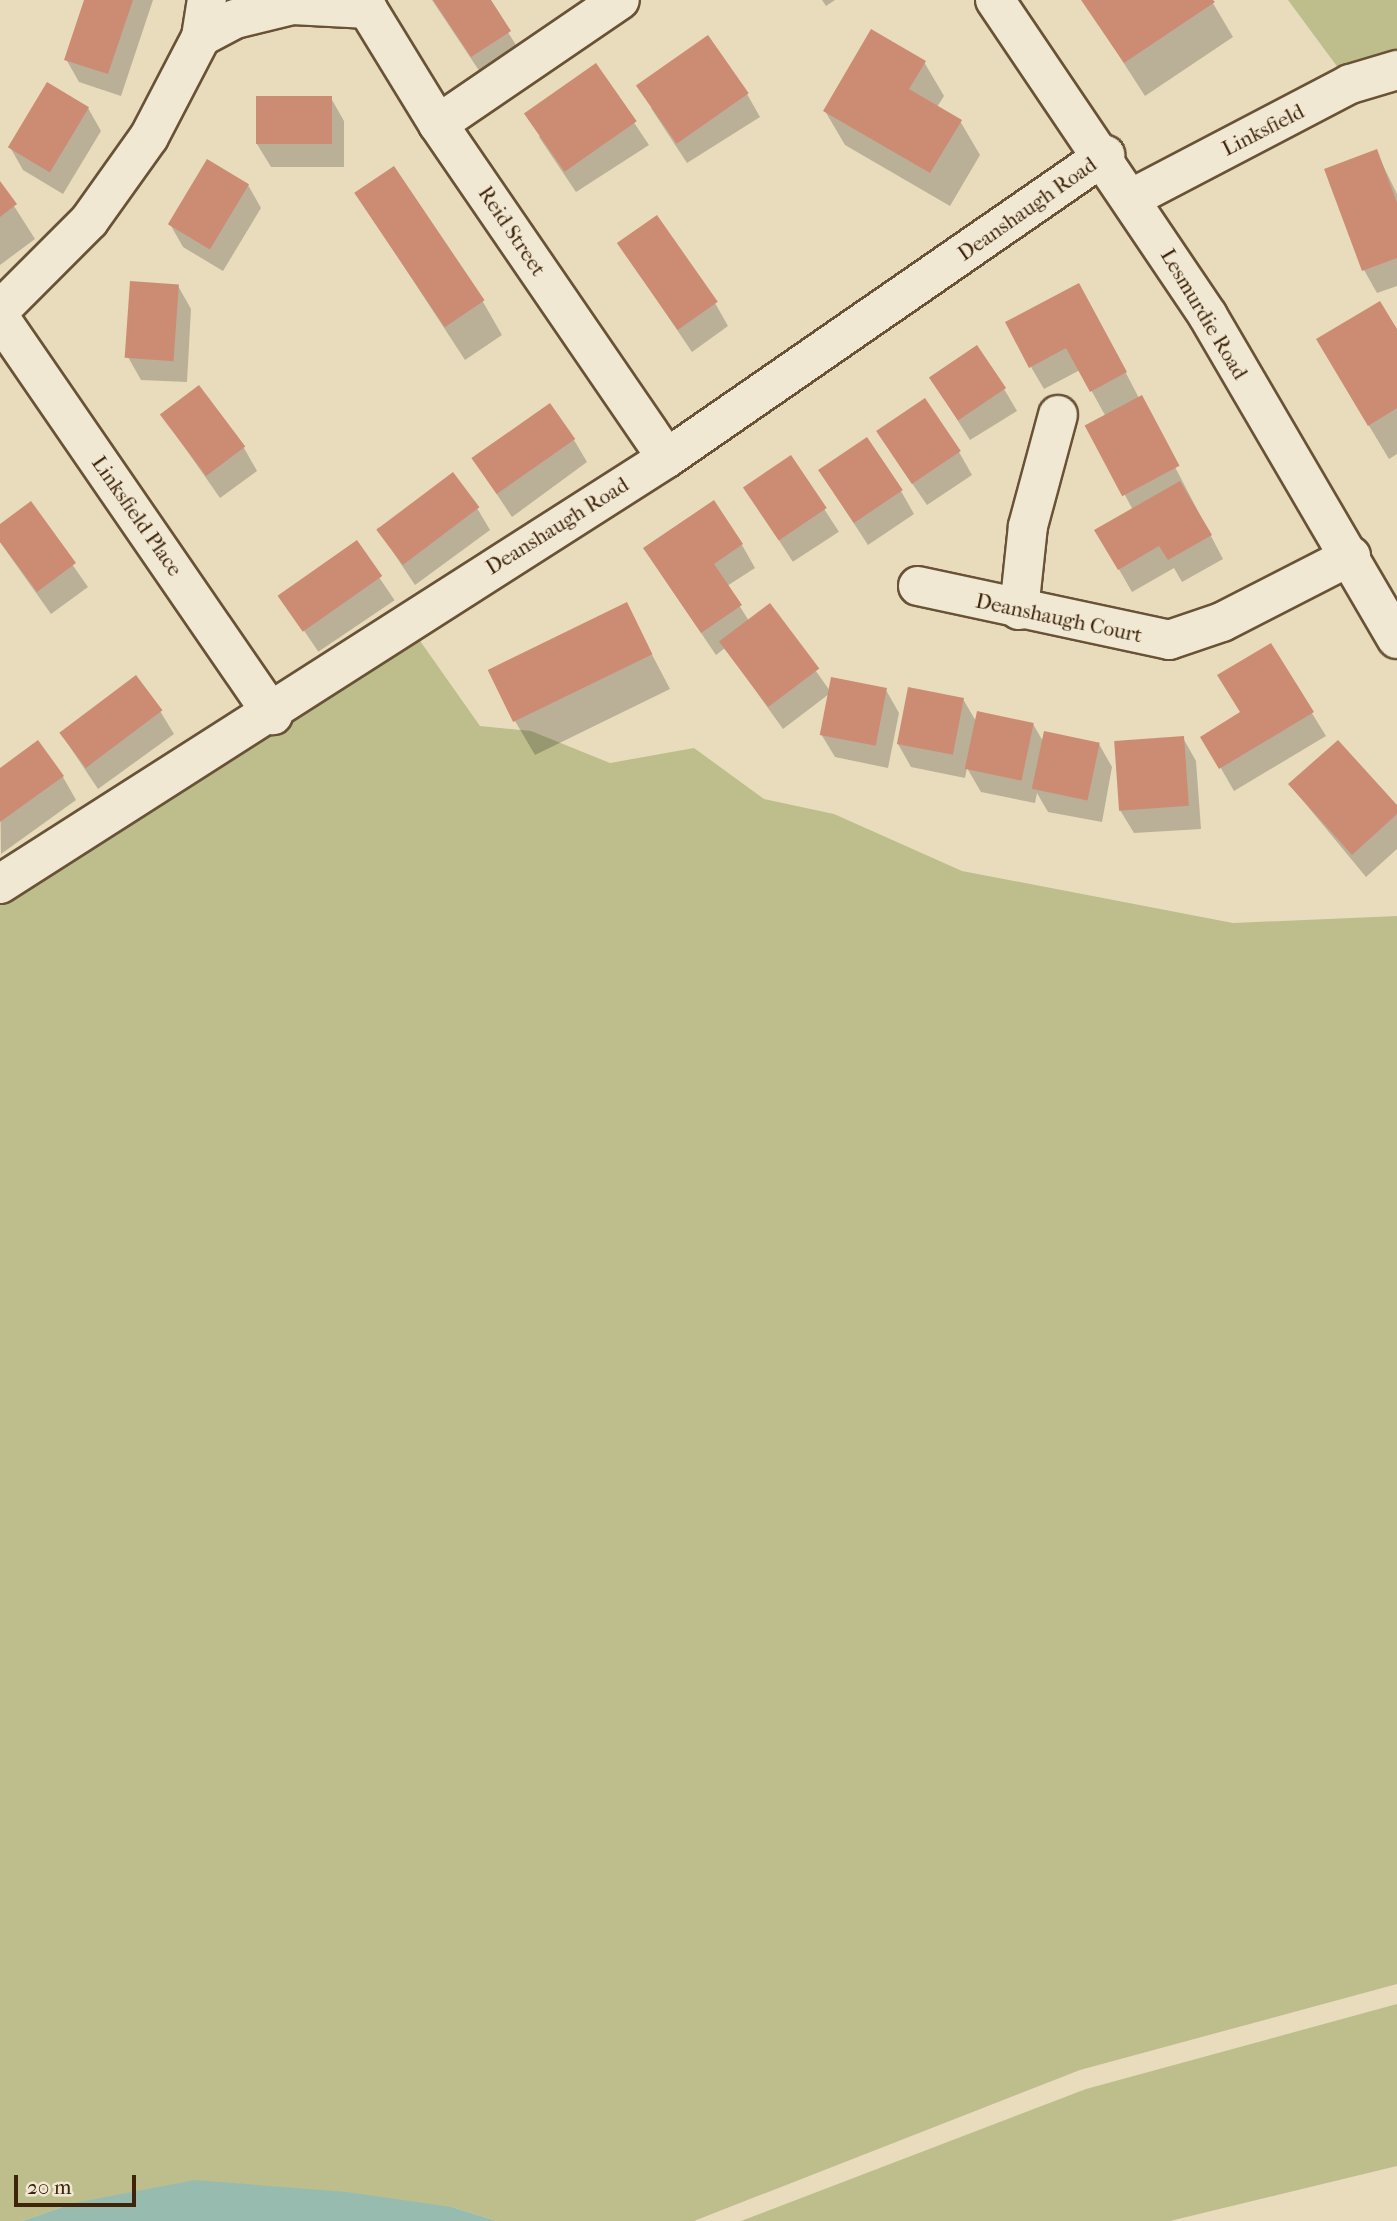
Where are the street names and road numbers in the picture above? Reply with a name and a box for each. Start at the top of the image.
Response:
street label: Linksfield [1218,99,1308,161]
street label: Deanshaugh Road [953,152,1101,266]
street label: Reid Street [473,181,551,281]
street label: Lesmurdie Road [1155,244,1253,384]
street label: Linksfield Place [86,451,188,581]
street label: Deanshaugh Road [481,472,633,580]
street label: Deanshaugh Court [973,588,1145,648]

